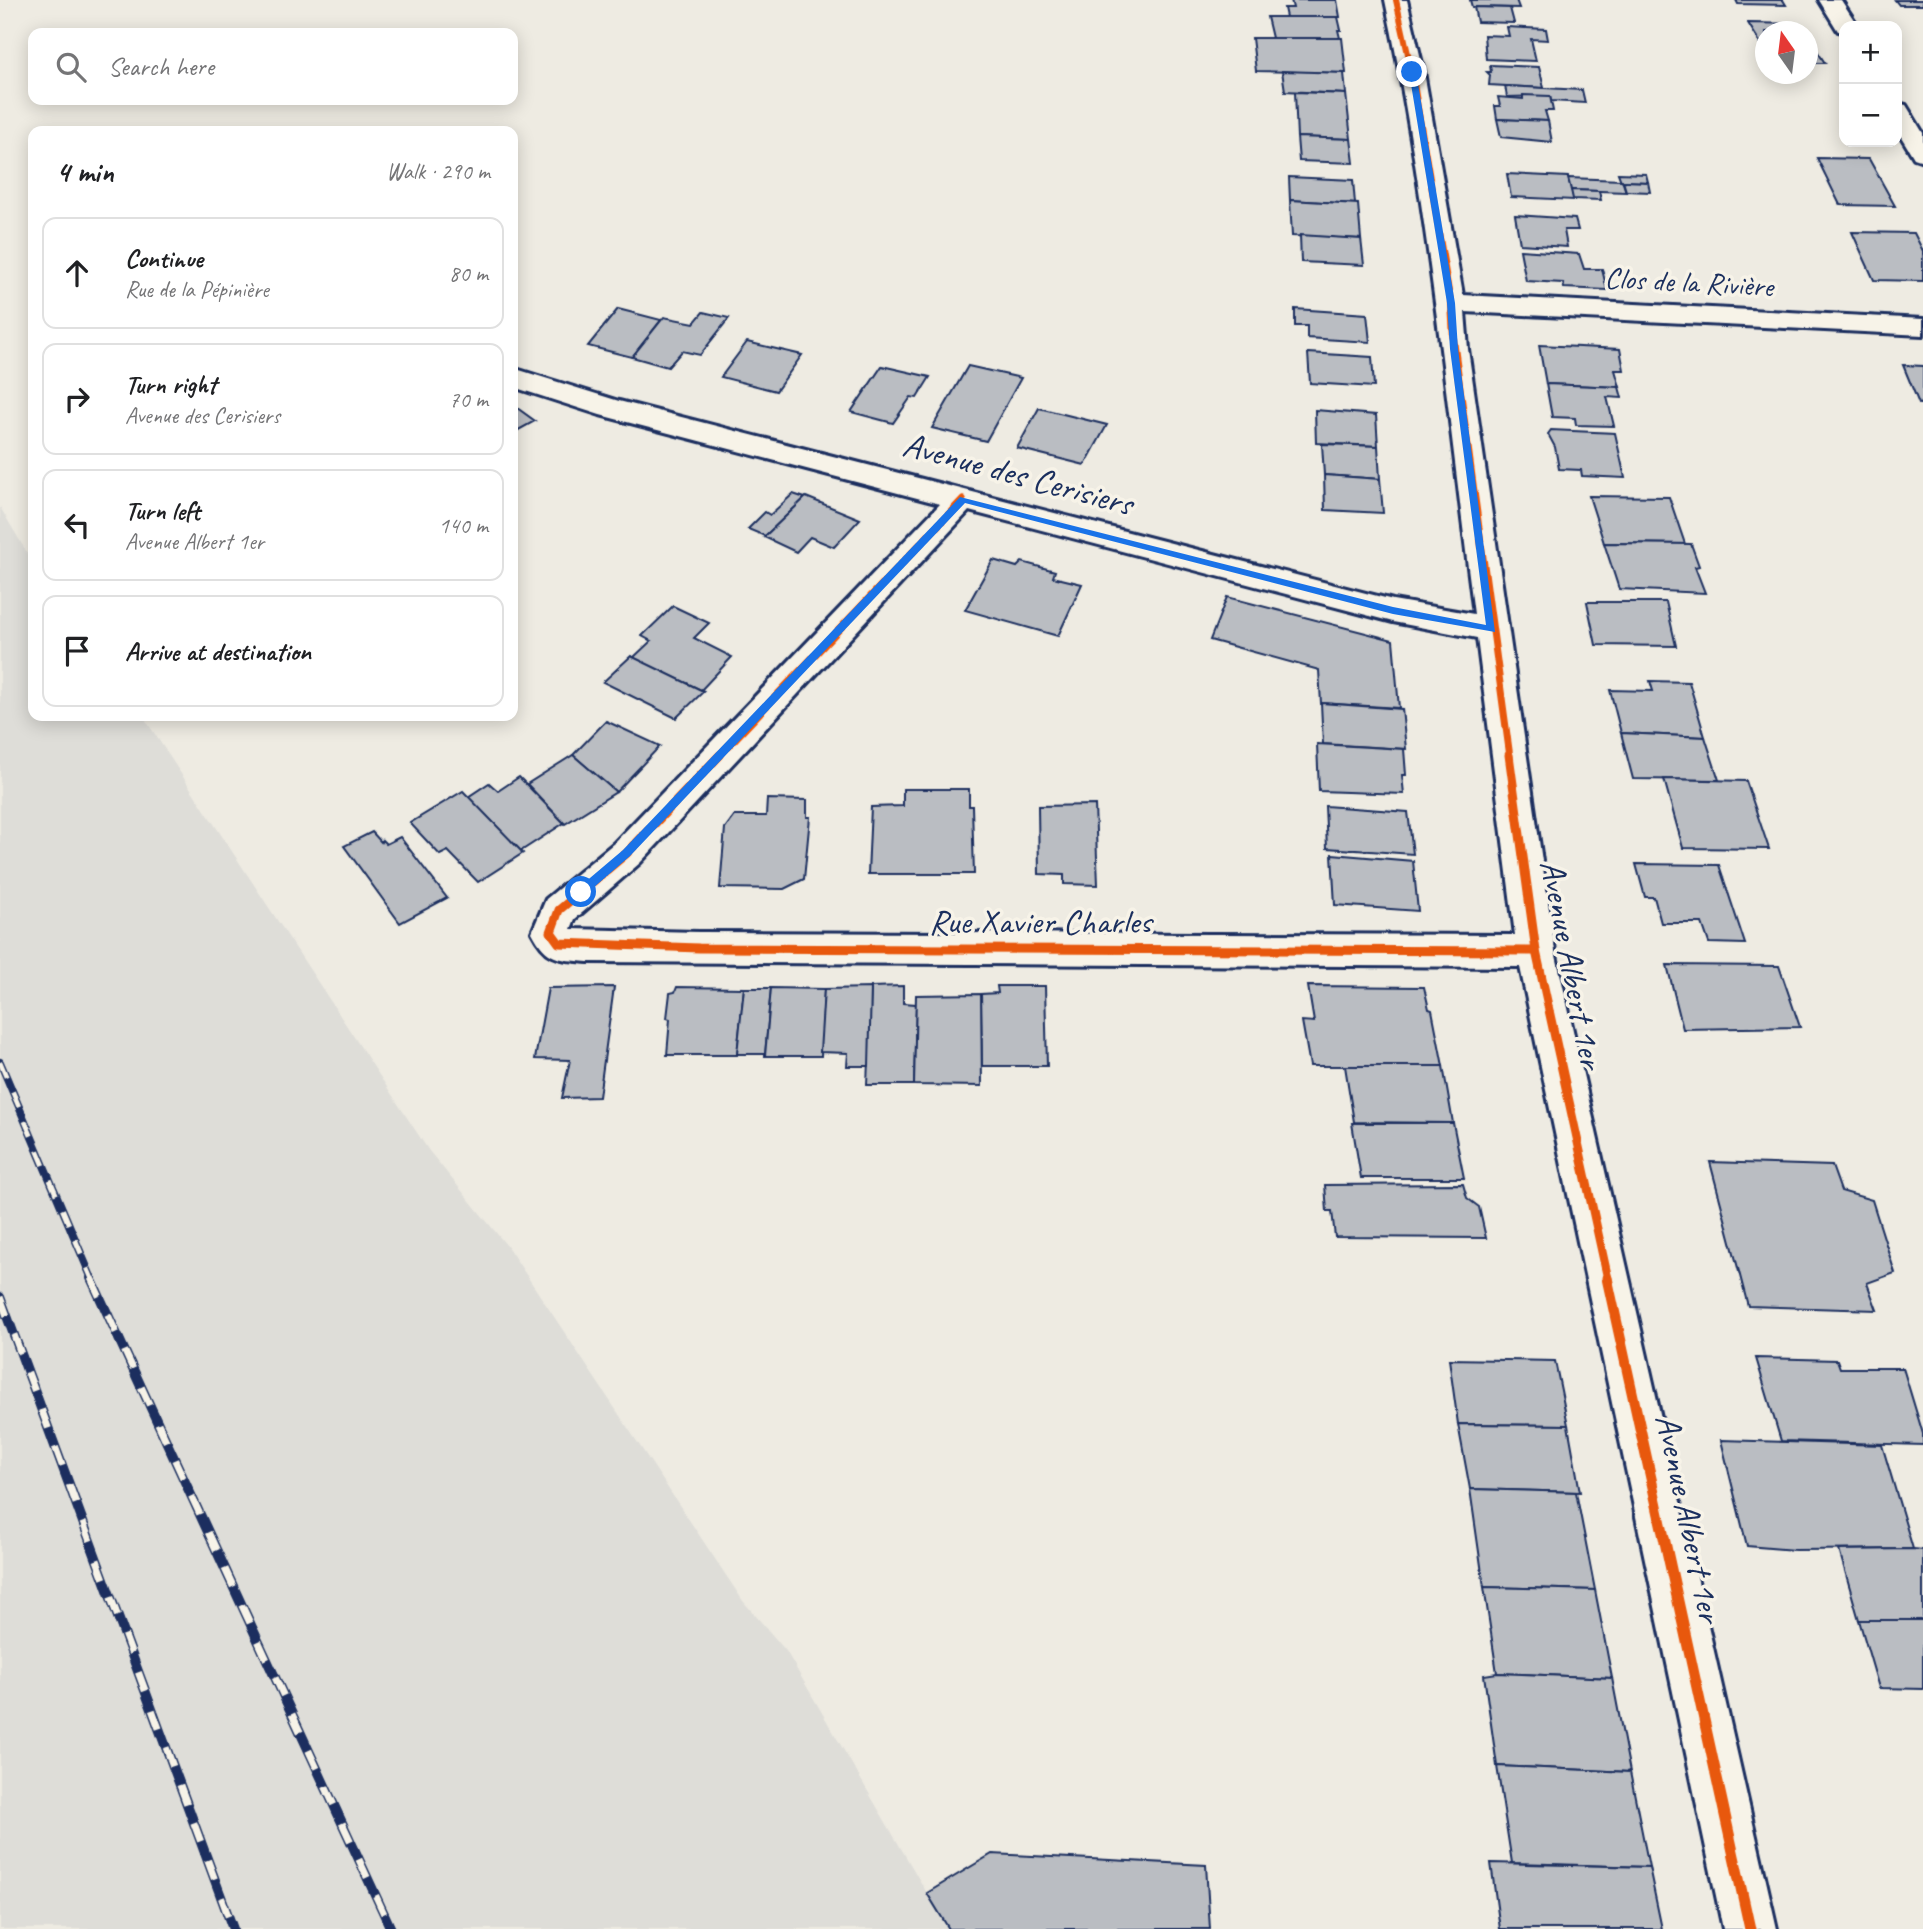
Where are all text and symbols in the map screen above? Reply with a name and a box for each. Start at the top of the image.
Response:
north arrow [1755,21,1818,84]
map controls [1839,21,1902,147]
button: + [1839,21,1902,84]
search box [28,28,518,105]
icon: search [52,48,90,86]
text: Search here [108,50,214,83]
route end [1396,56,1427,87]
button: − [1839,84,1902,147]
text: 4 min [56,153,113,191]
text: Walk · 290 m [386,157,490,186]
text: Continue [125,242,203,275]
icon: ahead [58,254,96,292]
text: 80 m [449,259,488,288]
street label: Clos de la Rivière [1604,259,1776,305]
text: Rue de la Pépinière [125,275,269,304]
text: Turn right [125,368,216,401]
icon: right [58,380,96,418]
text: 70 m [449,385,488,414]
text: Avenue des Cerisiers [125,401,280,430]
street label: Avenue des Cerisiers [898,422,1141,527]
text: Turn left [125,494,200,527]
icon: left [58,506,96,544]
text: 140 m [439,511,488,540]
text: Avenue Albert 1er [125,527,264,556]
icon: arrive [58,632,96,670]
text: Arrive at destination [125,635,311,668]
street label: Avenue Albert 1er [1530,856,1615,1075]
route start [565,876,596,907]
street label: Rue Xavier Charles [929,899,1154,944]
street label: Avenue Albert 1er [1645,1410,1734,1629]

